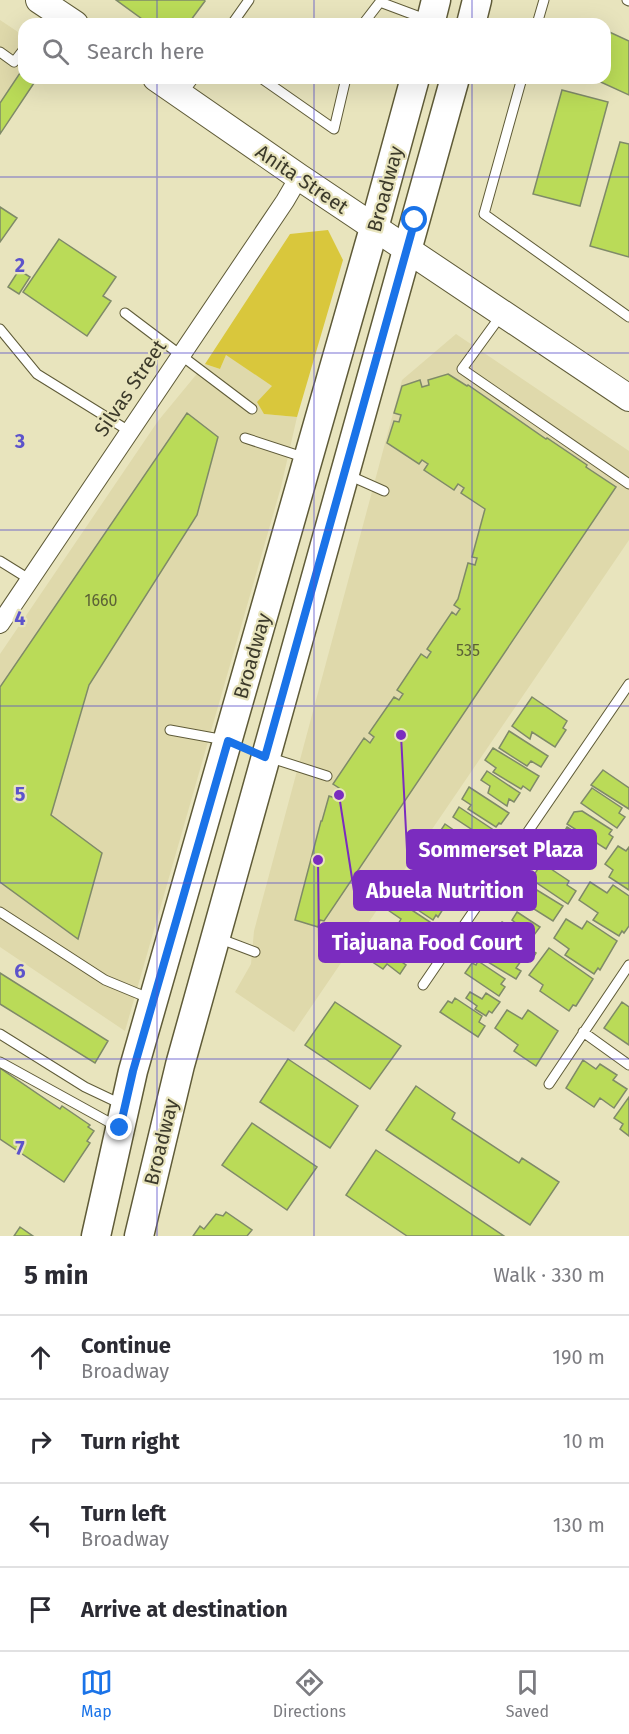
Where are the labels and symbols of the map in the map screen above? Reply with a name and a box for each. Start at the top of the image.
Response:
street label: Anita Street [251,139,353,219]
street label: Broadway [362,143,408,235]
route start [401,206,427,232]
text: 2 [15,253,25,277]
street label: Silvas Street [89,335,172,441]
text: 3 [14,429,25,453]
house number: 1660 [85,591,118,610]
text: 4 [14,606,26,630]
street label: Broadway [228,610,276,702]
house number: 535 [456,641,480,660]
text: 5 [15,782,26,806]
callout: Sommerset Plaza [407,830,596,869]
text: Sommerset Plaza [418,837,584,863]
callout: Abuela Nutrition [354,871,536,910]
text: Abuela Nutrition [365,878,524,904]
callout: Tiajuana Food Court [319,923,534,962]
text: Tiajuana Food Court [332,930,523,956]
text: 6 [14,959,26,983]
street label: Broadway [139,1096,183,1188]
route end [106,1114,132,1140]
text: 7 [15,1136,25,1160]

